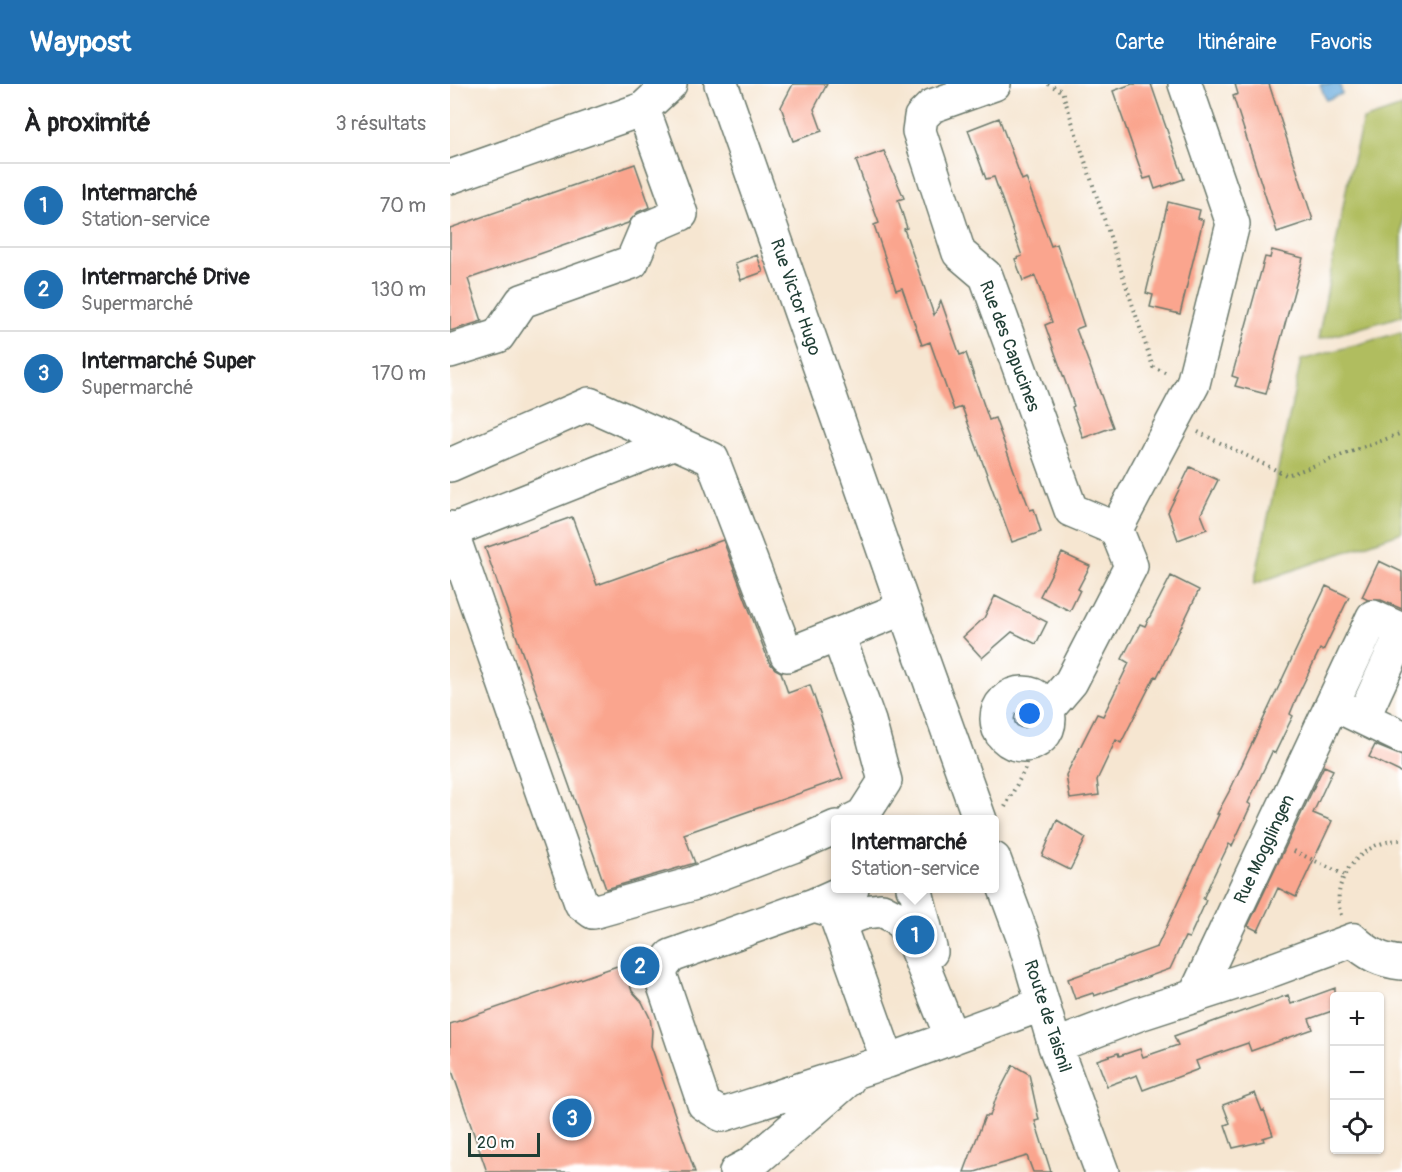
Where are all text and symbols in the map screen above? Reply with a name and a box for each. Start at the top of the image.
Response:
text: Waypost [30,25,131,60]
text: Carte [1115,29,1164,56]
text: Itinéraire [1197,29,1277,56]
text: Favoris [1310,29,1372,56]
text: À proximité [24,107,151,139]
text: 3 résultats [336,111,426,136]
text: Intermarché [81,179,198,207]
text: 1 [40,193,47,218]
text: 70 m [380,193,426,218]
text: Station-service [81,207,210,232]
street label: Rue Victor Hugo [765,236,826,359]
text: Intermarché Drive [81,263,250,291]
text: 2 [38,277,49,302]
text: 130 m [371,277,426,302]
street label: Rue des Capucines [974,277,1045,415]
text: Supermarché [81,291,194,316]
text: Intermarché Super [81,347,256,375]
text: 3 [38,361,49,386]
text: 170 m [372,361,426,386]
text: Supermarché [81,375,194,400]
your location [1015,699,1044,728]
street label: Rue Mogglingen [1229,791,1300,908]
popup [831,815,999,893]
text: Intermarché [851,828,967,856]
text: Station-service [851,856,979,881]
pin: 1 [896,912,934,958]
pin: 2 [620,944,660,988]
street label: Route de Taisnil [1018,957,1077,1075]
map controls [1330,992,1384,1154]
button: + [1330,992,1384,1046]
button: − [1330,1046,1384,1100]
pin: 3 [552,1096,592,1140]
button: locate [1330,1100,1384,1154]
scale bar [468,1130,540,1158]
text: 20 m [477,1133,515,1153]

